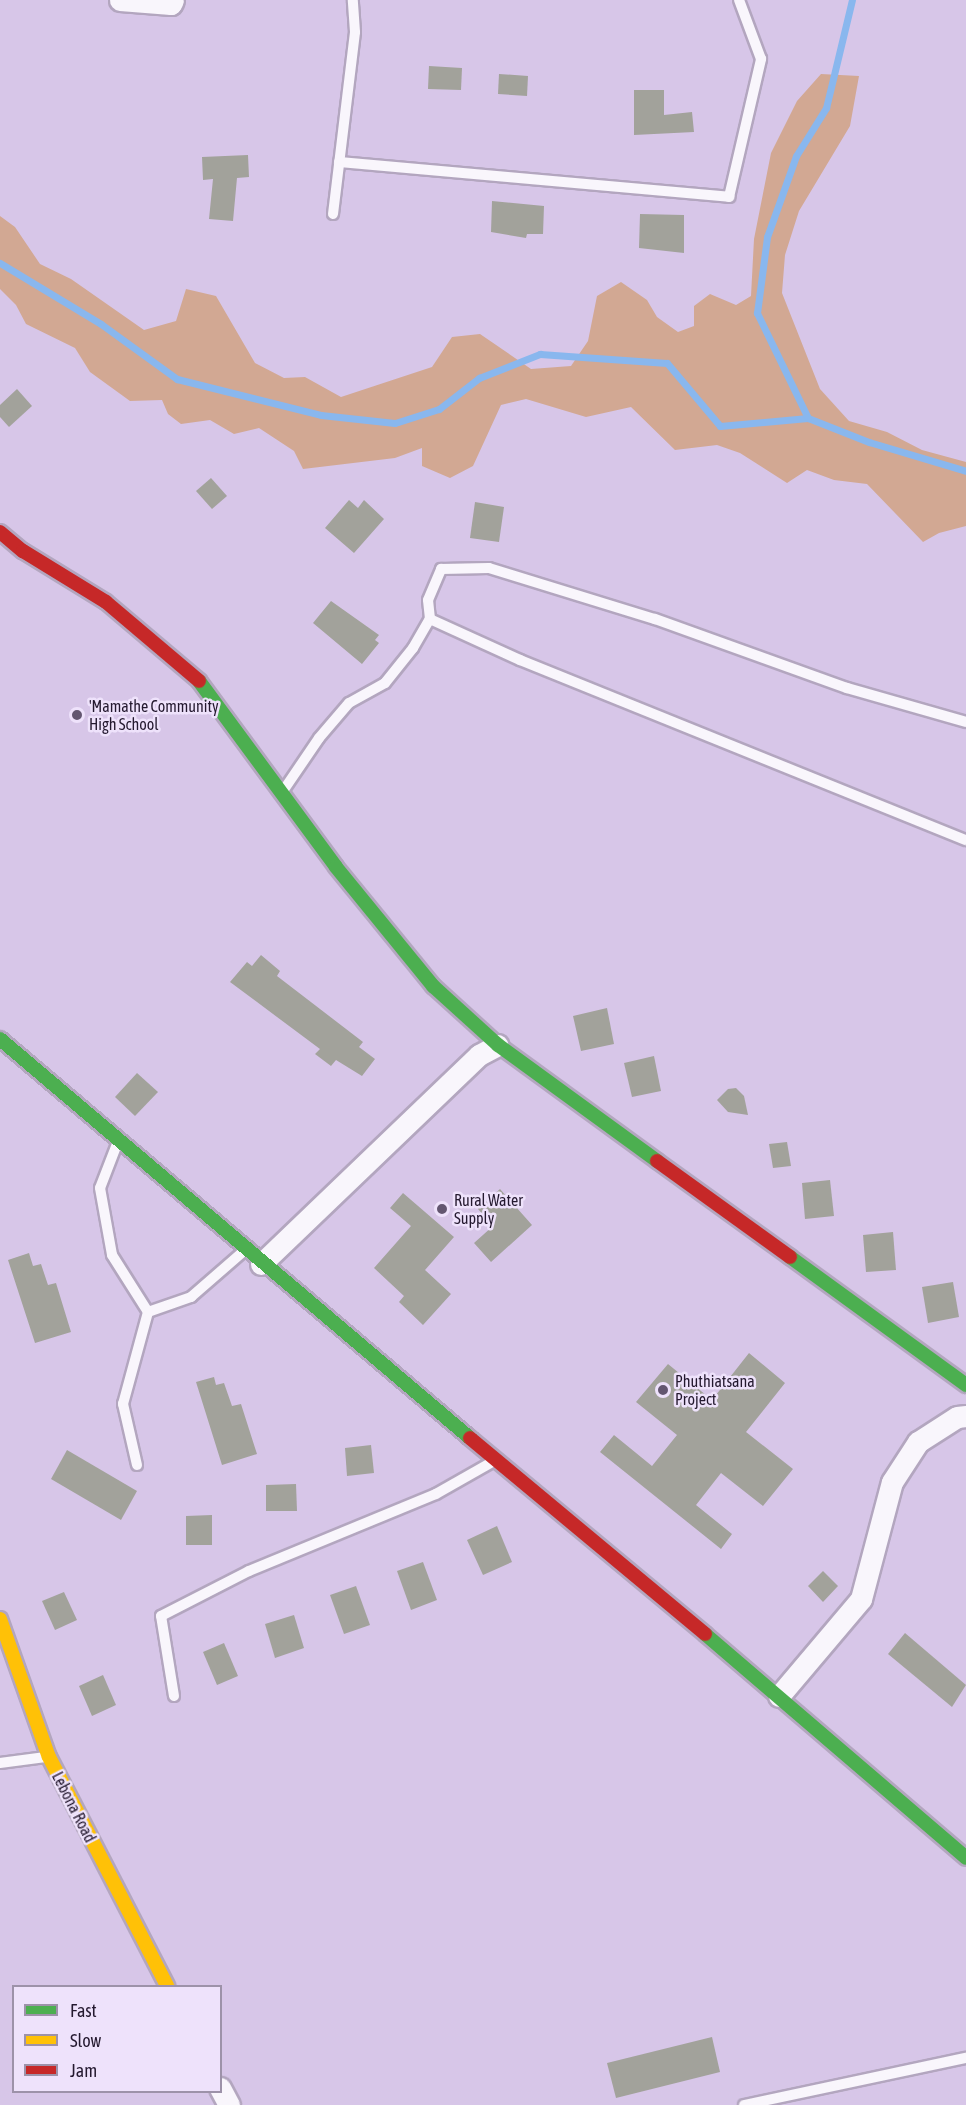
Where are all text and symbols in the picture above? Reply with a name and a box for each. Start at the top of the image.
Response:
place label: 'Mamathe Community High School [89,696,219,734]
marker: 'Mamathe Community High School [70,708,84,722]
place label: Rural Water Supply [454,1190,523,1228]
marker: Rural Water Supply [435,1202,449,1216]
place label: Phuthiatsana Project [675,1371,755,1409]
marker: Phuthiatsana Project [656,1383,670,1397]
street label: Lebona Road [48,1769,100,1845]
legend [12,1985,222,2093]
text: Fast [70,2000,97,2021]
text: Slow [70,2030,101,2051]
text: Jam [70,2060,97,2081]

